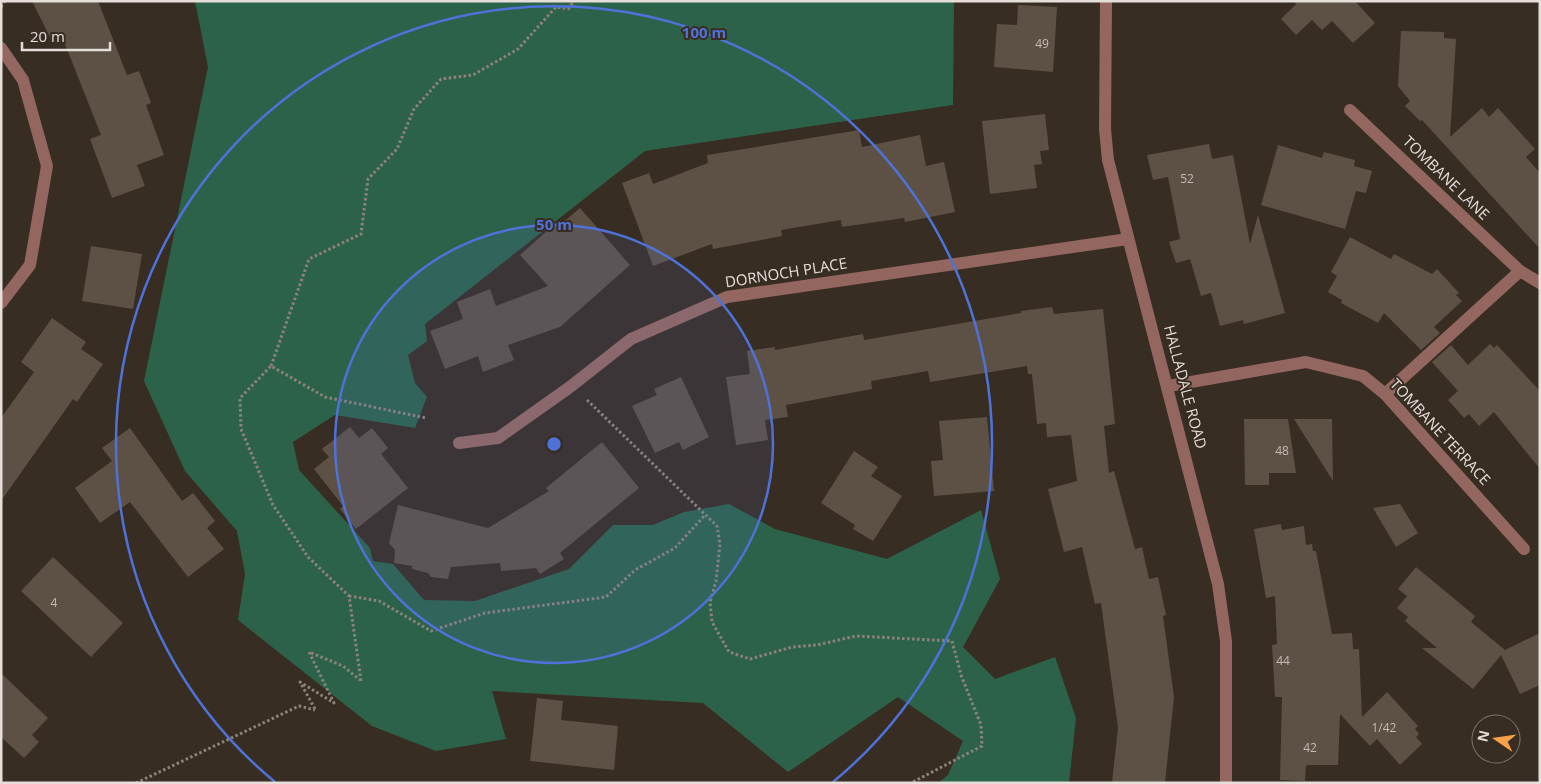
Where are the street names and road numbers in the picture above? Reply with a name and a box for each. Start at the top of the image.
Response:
street label: TOMBANE LANE [1399,131,1494,224]
street label: DORNOCH PLACE [723,252,848,292]
street label: HALLADALE ROAD [1160,323,1212,451]
street label: TOMBANE TERRACE [1386,374,1495,489]

